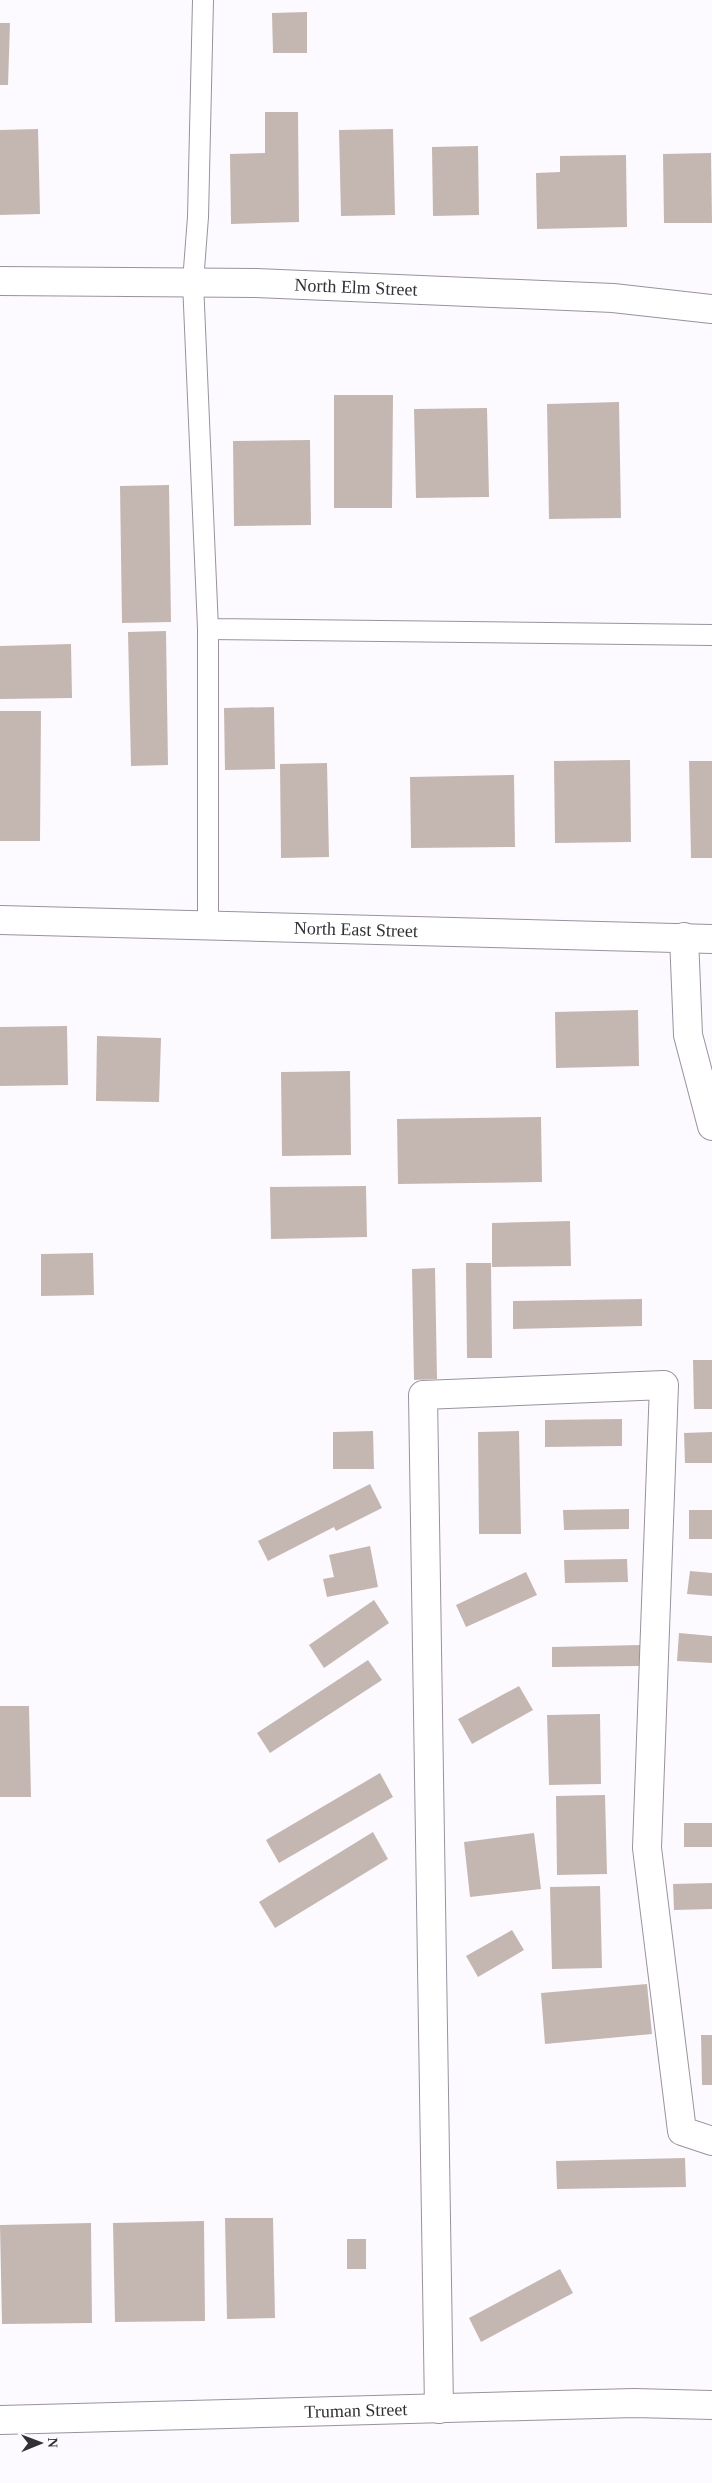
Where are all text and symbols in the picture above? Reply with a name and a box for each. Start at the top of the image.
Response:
street label: North Elm Street [294,275,418,300]
street label: North East Street [294,918,418,941]
street label: Truman Street [304,2399,408,2422]
north arrow [15,2418,65,2468]
text: N [45,2438,60,2448]

